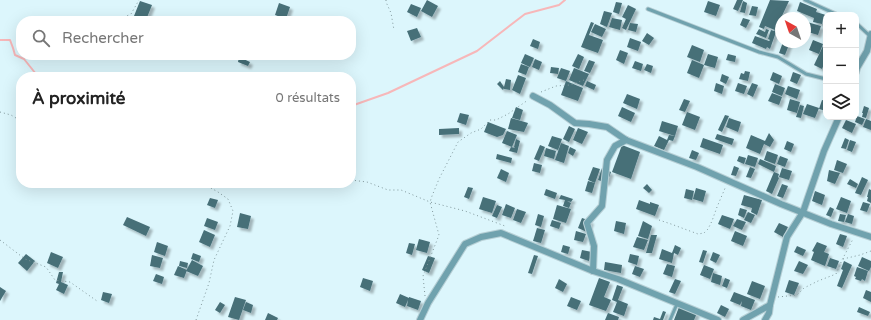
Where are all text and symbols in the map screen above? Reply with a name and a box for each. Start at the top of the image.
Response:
north arrow [775,12,811,48]
map controls [823,12,859,120]
button: + [823,12,859,48]
search box [16,16,356,60]
icon: search [30,27,52,49]
text: Rechercher [62,29,144,47]
button: − [823,48,859,84]
button: layers [823,84,859,120]
text: À proximité [32,88,125,109]
text: 0 résultats [276,90,340,106]

